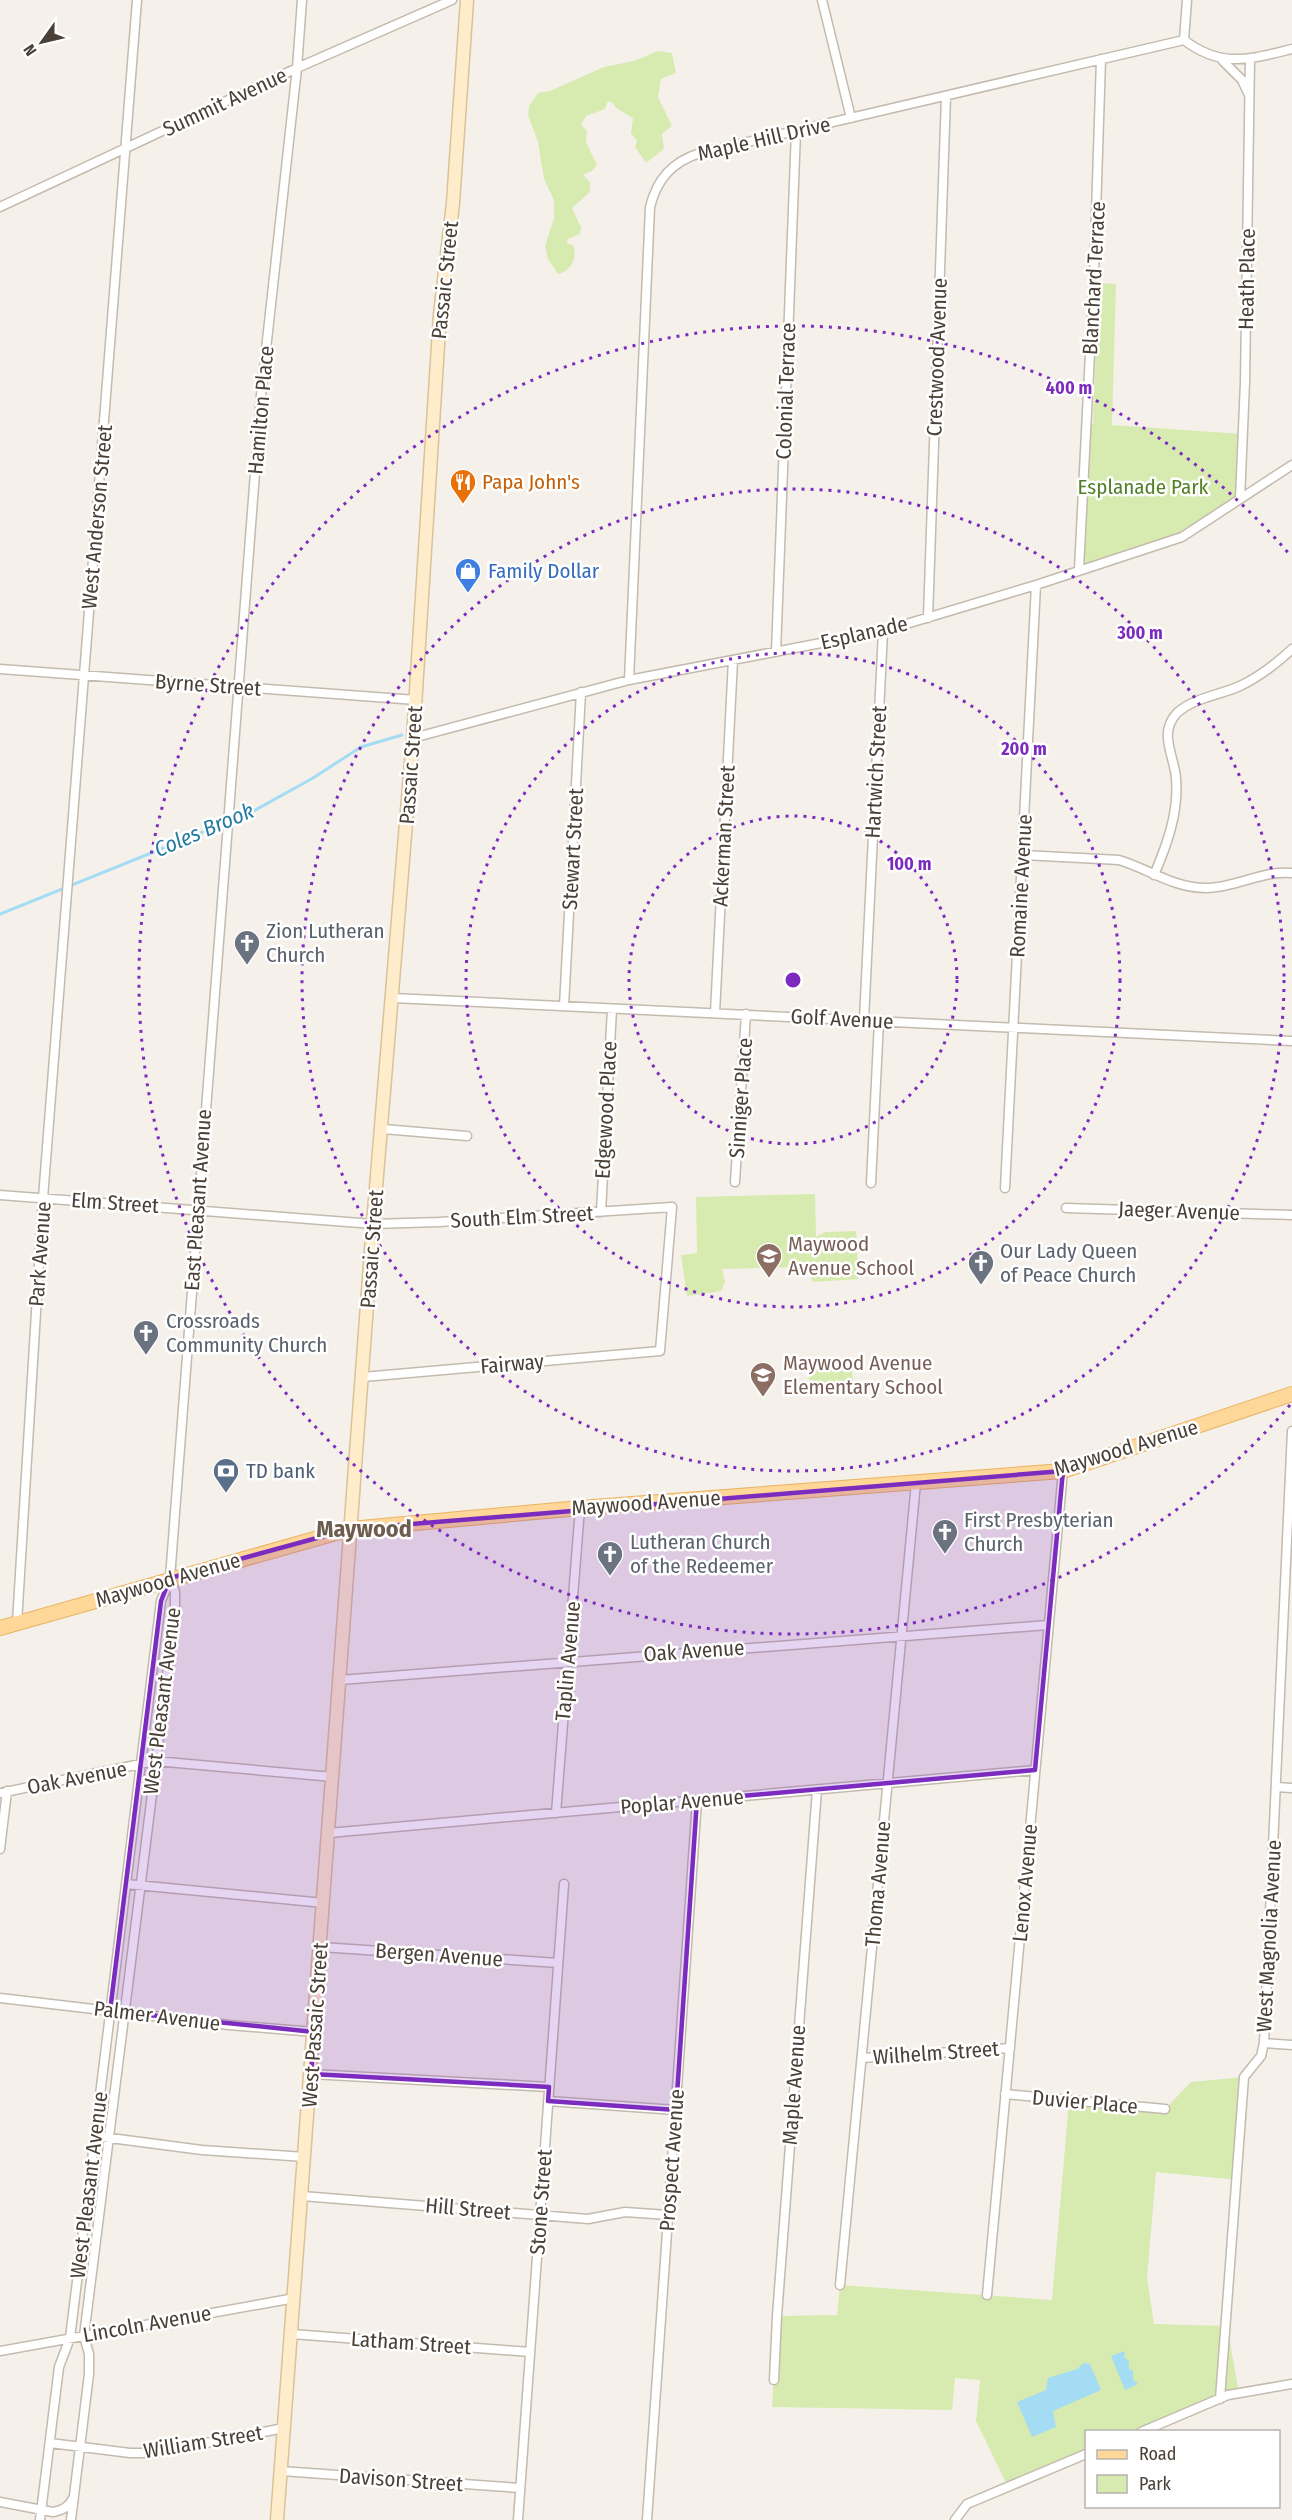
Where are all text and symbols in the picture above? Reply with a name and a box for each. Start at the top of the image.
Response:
north arrow [12,12,72,72]
text: N [19,41,41,59]
street label: Summit Avenue [159,62,291,142]
street label: Maple Hill Drive [695,111,833,167]
street label: Blanchard Terrace [1077,201,1111,355]
street label: Passaic Street [426,219,464,340]
street label: Heath Place [1233,228,1261,330]
street label: Crestwood Avenue [921,277,953,437]
street label: Colonial Terrace [771,322,801,460]
street label: Hamilton Place [242,345,280,475]
text: 400 m [1046,377,1092,399]
street label: West Anderson Street [76,424,118,610]
restaurant icon: Papa John's [448,467,478,505]
place label: Papa John's [482,469,580,495]
park label: Esplanade Park [1078,474,1209,500]
shop icon: Family Dollar [453,556,483,594]
place label: Family Dollar [488,558,600,584]
street label: Esplanade [818,610,910,656]
text: 300 m [1116,622,1163,644]
street label: Byrne Street [154,668,262,702]
street label: Passaic Street [394,705,428,825]
street label: Hartwich Street [860,705,892,839]
text: 200 m [1000,738,1047,760]
street label: Ackerman Street [707,765,741,907]
street label: Stewart Street [557,787,589,911]
water label: Coles Brook [150,797,258,863]
street label: Romaine Avenue [1004,814,1038,958]
text: 100 m [887,853,931,875]
place label: Zion Lutheran Church [266,918,385,968]
church icon: Zion Lutheran Church [232,928,262,966]
centre of rings [783,970,803,990]
street label: Golf Avenue [790,1003,894,1035]
street label: Sinniger Place [724,1037,758,1159]
street label: Edgewood Place [589,1040,623,1180]
street label: East Pleasant Avenue [179,1108,217,1292]
street label: Elm Street [70,1187,160,1219]
street label: Passaic Street [355,1189,389,1309]
street label: Jaeger Avenue [1118,1196,1240,1226]
street label: South Elm Street [450,1200,594,1234]
street label: Park Avenue [23,1201,57,1307]
place label: Maywood Avenue School [788,1231,915,1281]
place label: Our Lady Queen of Peace Church [1000,1238,1137,1288]
school or university icon: Maywood Avenue School [754,1241,784,1279]
church icon: Our Lady Queen of Peace Church [966,1248,996,1286]
place label: Crossroads Community Church [166,1308,327,1358]
church icon: Crossroads Community Church [131,1318,161,1356]
street label: Fairway [479,1348,545,1380]
place label: Maywood Avenue Elementary School [783,1350,943,1400]
school or university icon: Maywood Avenue Elementary School [748,1360,778,1398]
street label: Maywood Avenue [1051,1414,1201,1482]
bank icon: TD bank [211,1456,241,1494]
place label: TD bank [246,1458,315,1484]
street label: Maywood Avenue [571,1485,721,1521]
place label: First Presbyterian Church [964,1507,1114,1557]
district label: Maywood [316,1515,412,1543]
church icon: First Presbyterian Church [930,1517,960,1555]
place label: Lutheran Church of the Redeemer [630,1529,774,1579]
church icon: Lutheran Church of the Redeemer [595,1539,625,1577]
street label: Maywood Avenue [93,1547,243,1613]
street label: Taplin Avenue [550,1600,586,1722]
street label: West Pleasant Avenue [138,1606,186,1796]
street label: Oak Avenue [643,1635,745,1667]
street label: Oak Avenue [25,1756,129,1800]
street label: Poplar Avenue [619,1784,745,1820]
street label: Thoma Avenue [860,1820,896,1948]
street label: Lenox Avenue [1007,1823,1043,1943]
street label: West Magnolia Avenue [1251,1839,1287,2033]
street label: Bergen Avenue [374,1938,504,1972]
street label: West Passaic Street [296,1941,334,2108]
street label: Palmer Avenue [92,1995,222,2037]
street label: Maple Avenue [777,2024,811,2146]
street label: Wilhelm Street [872,2036,1000,2070]
street label: Duvier Place [1031,2084,1139,2120]
street label: Prospect Avenue [654,2088,690,2232]
street label: West Pleasant Avenue [65,2090,113,2280]
street label: Stone Street [524,2148,558,2256]
street label: Hill Street [424,2192,512,2226]
street label: Lincoln Avenue [81,2300,213,2348]
street label: Latham Street [350,2326,472,2360]
street label: William Street [141,2420,265,2464]
legend [1085,2430,1280,2508]
text: Road [1139,2443,1176,2465]
street label: Davison Street [338,2463,464,2497]
text: Park [1139,2473,1172,2495]

